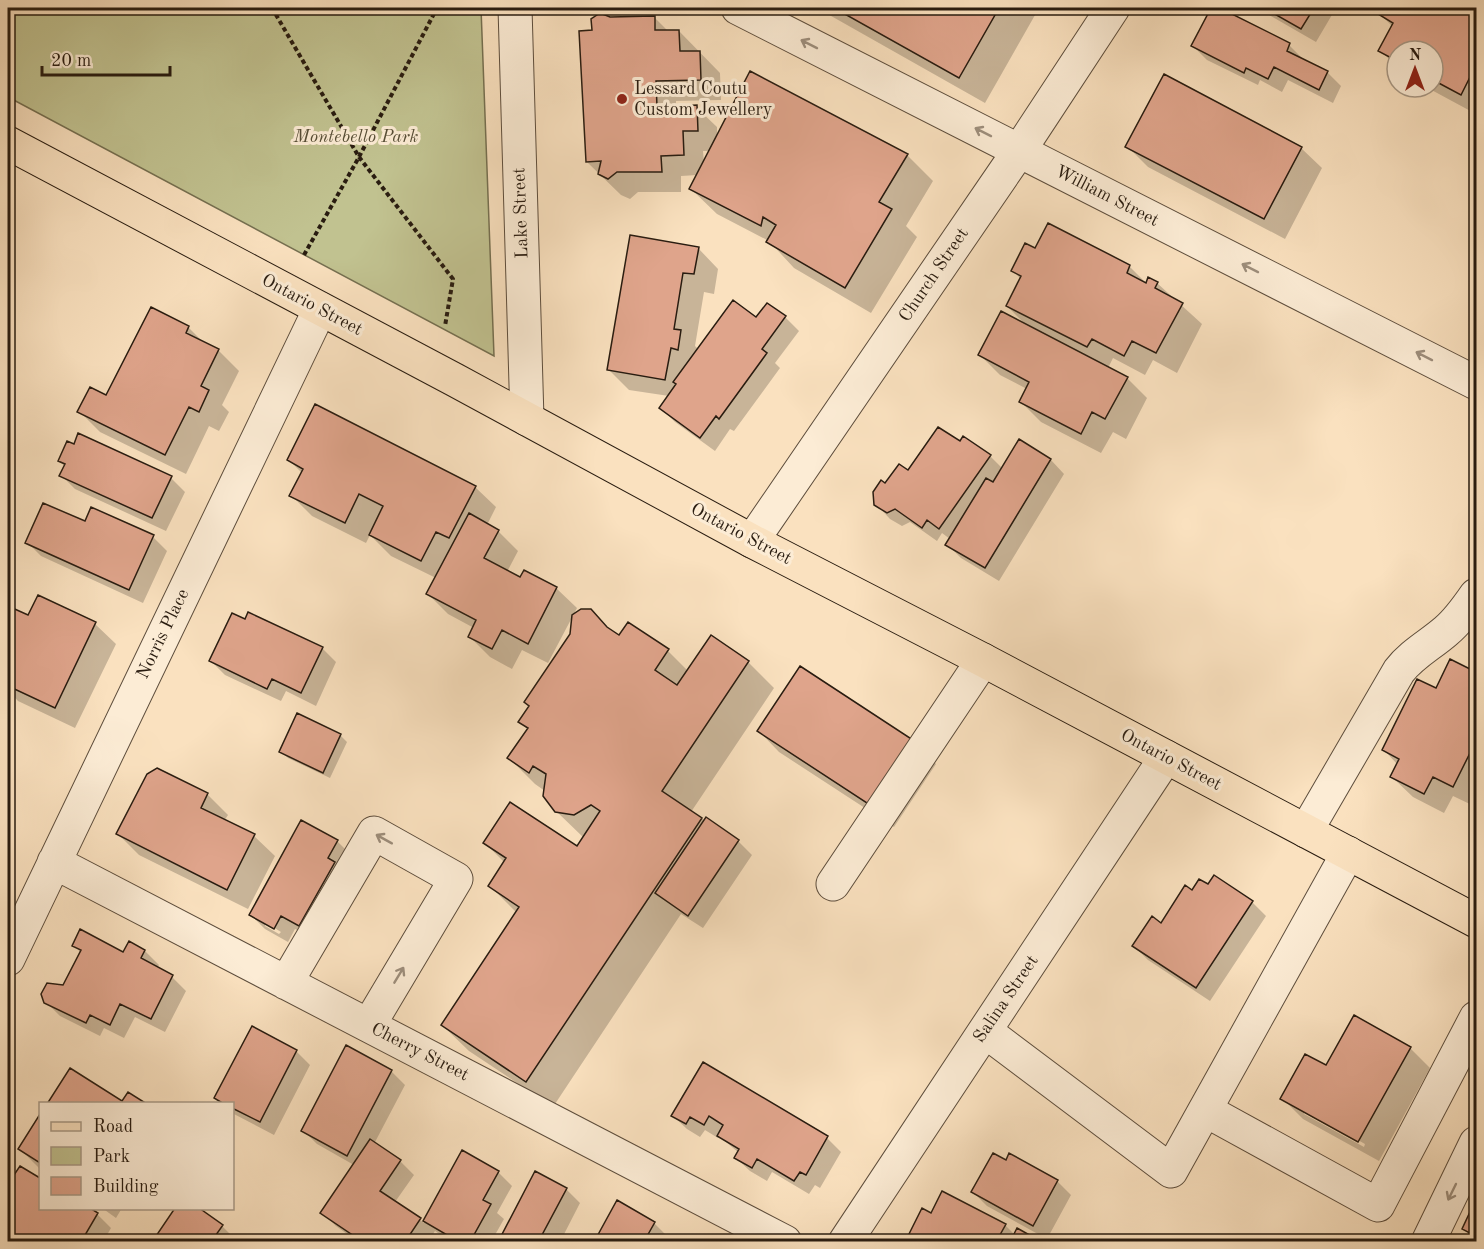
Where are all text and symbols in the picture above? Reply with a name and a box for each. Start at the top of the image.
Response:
one-way arrow [801,38,819,49]
scale bar [42,39,170,77]
north arrow [1385,39,1445,99]
text: N [1409,48,1422,64]
text: 20 m [51,52,91,70]
place label: Lessard Coutu Custom Jewellery [634,80,773,119]
marker: Lessard Coutu Custom Jewellery [615,92,629,106]
one-way arrow [974,126,992,138]
park label: Montebello Park [293,128,419,146]
street label: William Street [1052,162,1162,230]
street label: Lake Street [510,167,532,259]
street label: Church Street [896,225,972,325]
one-way arrow [1242,262,1260,274]
street label: Ontario Street [259,271,365,339]
one-way arrow [1416,350,1434,362]
street label: Ontario Street [688,500,794,568]
street label: Norris Place [134,586,192,682]
street label: Ontario Street [1118,726,1224,794]
one-way arrow [376,833,393,845]
street label: Salina Street [970,952,1042,1046]
one-way arrow [393,967,405,984]
street label: Cherry Street [368,1020,472,1084]
legend [39,1102,234,1210]
text: Road [93,1118,133,1136]
text: Park [93,1148,130,1166]
text: Building [93,1178,159,1196]
one-way arrow [1446,1183,1458,1200]

